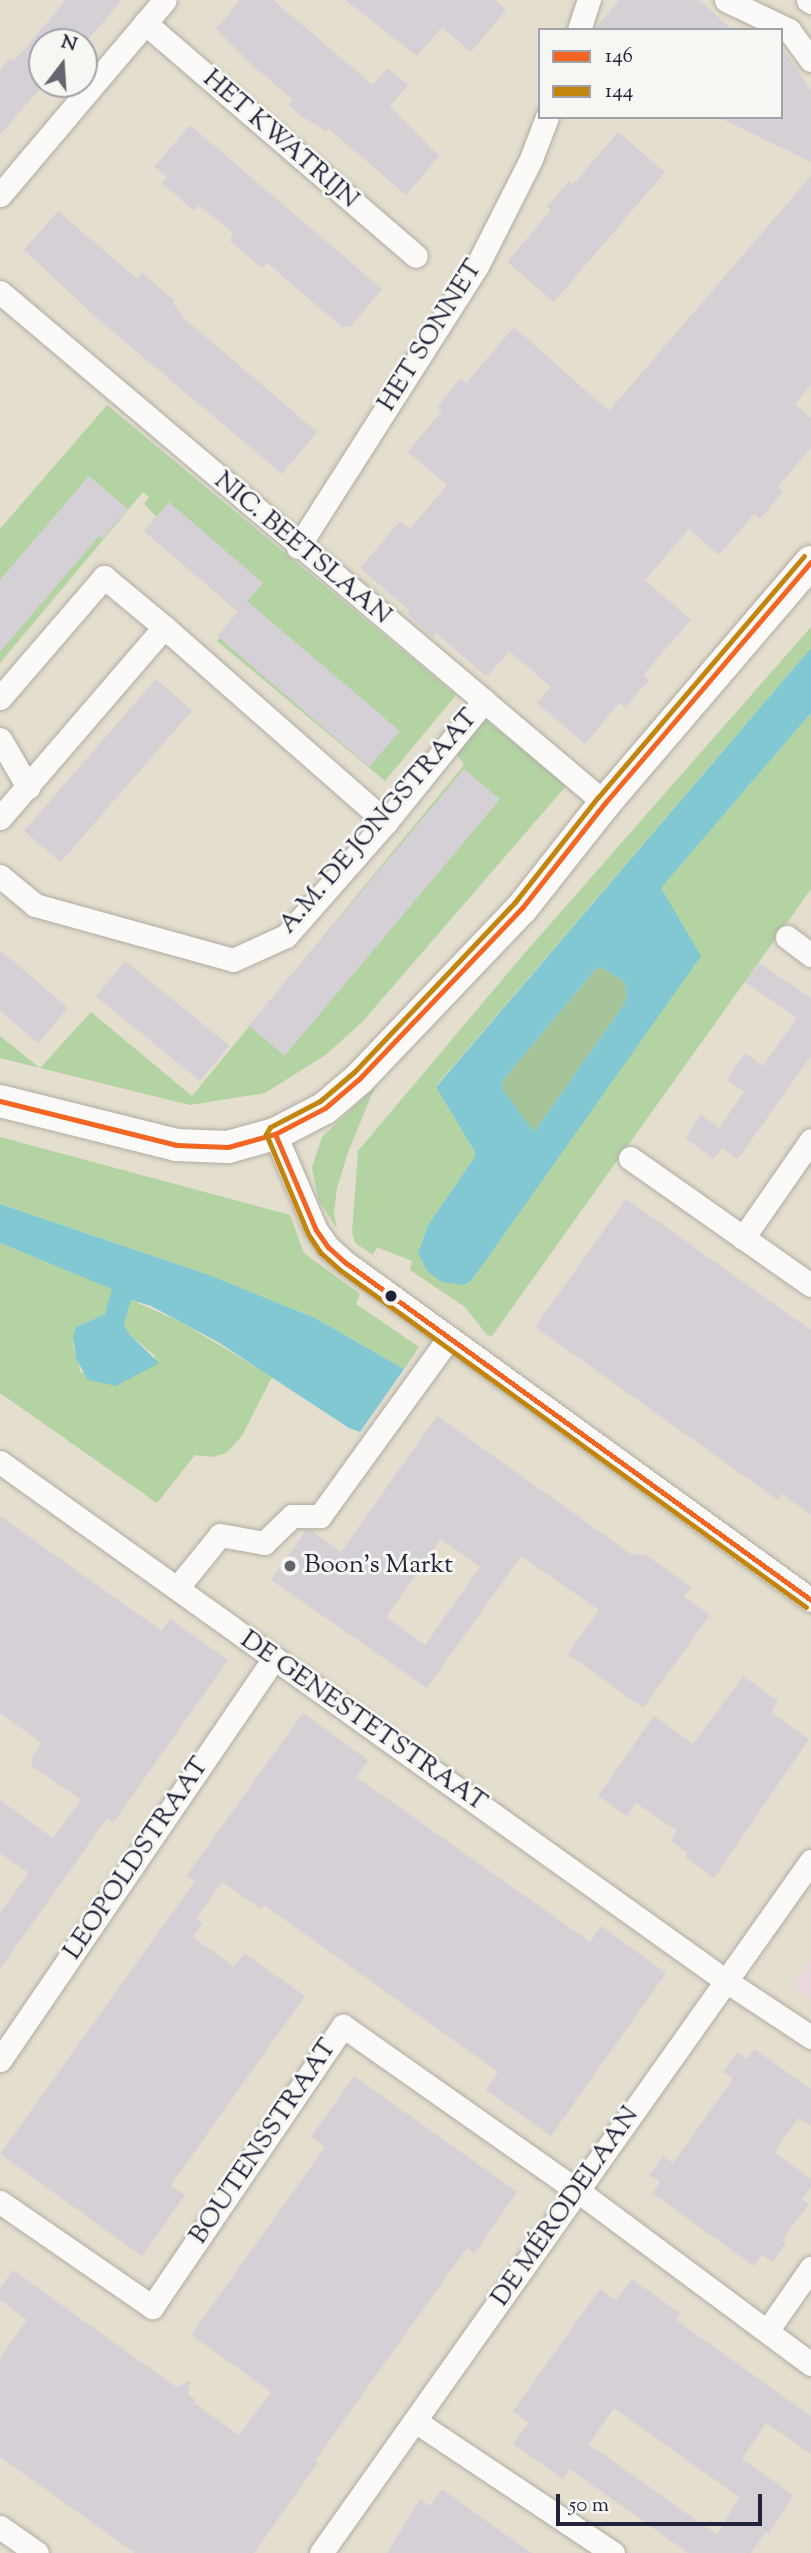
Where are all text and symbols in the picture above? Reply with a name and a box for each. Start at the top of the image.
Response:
north arrow [28,28,98,98]
legend [538,28,783,119]
text: N [57,29,80,59]
text: 146 [605,42,633,72]
street label: HET KWATRIJN [196,64,364,216]
text: 144 [605,77,633,107]
street label: HET SONNET [372,254,490,418]
street label: NIC. BEETSLAAN [207,466,397,632]
street label: A.M. DE JONGSTRAAT [273,703,485,941]
unlabelled marker [384,1289,398,1303]
place label: Boon's Markt [304,1550,453,1582]
marker: Boon's Markt [282,1558,298,1574]
street label: DE GENESTETSTRAAT [234,1625,492,1819]
street label: LEOPOLDSTRAAT [58,1752,216,1966]
street label: BOUTENSSTRAAT [184,2034,344,2250]
street label: DE MÉRODELAAN [485,2101,647,2313]
scale bar [559,2480,766,2524]
text: 50 m [569,2491,609,2521]

